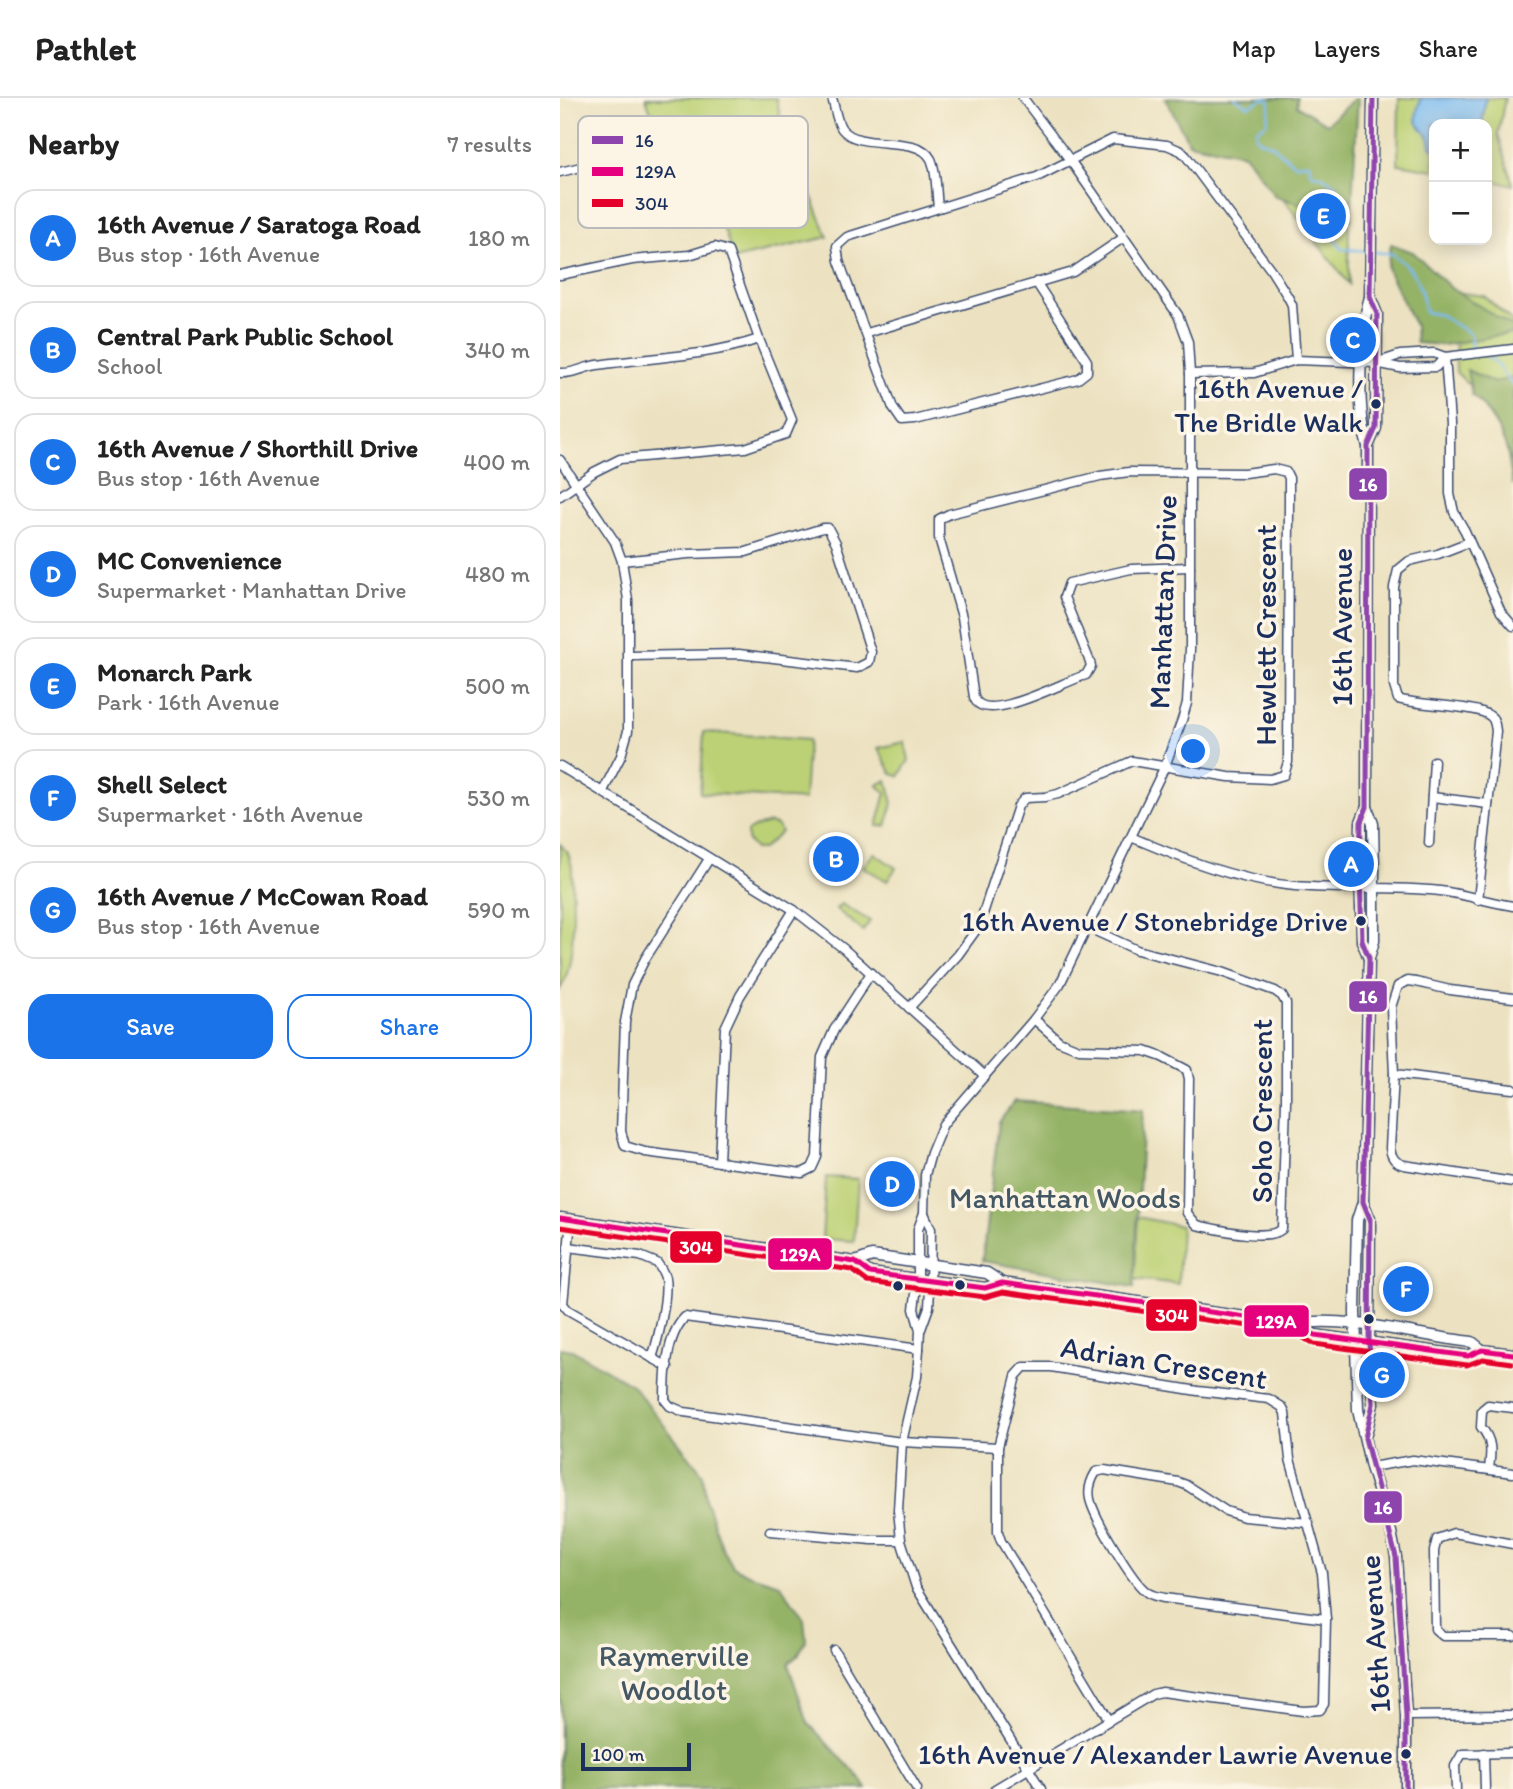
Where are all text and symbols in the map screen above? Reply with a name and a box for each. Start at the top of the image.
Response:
text: Pathlet [35,29,137,68]
text: Map [1232,34,1276,63]
text: Layers [1314,34,1381,63]
text: Share [1419,34,1478,63]
legend [578,116,808,228]
map controls [1429,119,1492,245]
button: + [1429,119,1492,182]
text: Nearby [28,125,119,162]
text: 16 [635,129,654,152]
text: 7 results [447,130,532,158]
text: 129A [635,160,676,183]
button: − [1429,182,1492,245]
pin: E [1300,190,1346,242]
text: 304 [635,192,668,215]
text: 16th Avenue / Saratoga Road [97,208,421,240]
text: A [46,224,60,252]
text: 180 m [468,224,530,252]
text: Bus stop · 16th Avenue [97,240,320,268]
pin: C [1330,314,1376,366]
text: Central Park Public School [97,320,393,352]
text: B [46,336,60,364]
text: 340 m [465,336,530,364]
text: School [97,352,162,380]
place label: 16th Avenue / The Bridle Walk [1174,371,1364,439]
marker: 16th Avenue / The Bridle Walk [1369,397,1383,411]
text: 16th Avenue / Shorthill Drive [97,432,418,464]
text: C [46,448,60,476]
text: 400 m [463,448,530,476]
text: Bus stop · 16th Avenue [97,464,320,492]
line badge: 16 [1348,467,1388,501]
text: 16 [1359,473,1377,496]
street label: Manhattan Drive [1140,494,1185,710]
street label: Hewlett Crescent [1247,524,1284,746]
text: MC Convenience [97,544,282,576]
street label: 16th Avenue [1323,548,1360,706]
text: D [45,560,61,588]
text: 480 m [465,560,530,588]
text: Supermarket · Manhattan Drive [97,576,407,604]
text: Monarch Park [97,656,252,688]
text: E [47,672,59,700]
text: 500 m [465,672,530,700]
text: Park · 16th Avenue [97,688,280,716]
your location [1176,734,1210,768]
text: Shell Select [97,768,227,800]
text: F [47,784,59,812]
text: 530 m [467,784,530,812]
text: Supermarket · 16th Avenue [97,800,363,828]
pin: B [813,833,859,885]
pin: A [1328,838,1374,890]
text: 16th Avenue / McCowan Road [97,880,428,912]
text: G [45,896,61,924]
text: 590 m [467,896,530,924]
place label: 16th Avenue / Stonebridge Drive [962,904,1348,938]
text: Bus stop · 16th Avenue [97,912,320,940]
marker: 16th Avenue / Stonebridge Drive [1354,914,1368,928]
line badge: 16 [1348,980,1388,1013]
text: 16 [1359,985,1377,1008]
button: Save [28,994,273,1059]
button: Share [287,994,532,1059]
street label: Soho Crescent [1243,1019,1280,1203]
pin: D [869,1158,915,1210]
park label: Manhattan Woods [949,1179,1181,1216]
line badge: 304 [669,1230,723,1264]
text: 304 [679,1236,713,1259]
line badge: 129A [767,1237,833,1271]
text: 129A [780,1243,821,1266]
pin: F [1383,1263,1429,1315]
unlabelled marker [953,1278,967,1292]
unlabelled marker [891,1279,905,1293]
line badge: 304 [1145,1298,1198,1332]
text: 304 [1155,1304,1189,1327]
line badge: 129A [1243,1304,1310,1338]
text: 129A [1256,1310,1297,1333]
unlabelled marker [1362,1312,1376,1326]
street label: Adrian Crescent [1058,1328,1270,1397]
pin: G [1359,1349,1405,1401]
line badge: 16 [1363,1490,1403,1524]
text: 16 [1374,1496,1392,1519]
street label: 16th Avenue [1351,1554,1398,1714]
park label: Raymerville Woodlot [599,1637,749,1708]
place label: 16th Avenue / Alexander Lawrie Avenue [918,1737,1393,1771]
scale bar [581,1740,691,1772]
text: 100 m [592,1743,644,1766]
marker: 16th Avenue / Alexander Lawrie Avenue [1399,1747,1413,1761]

